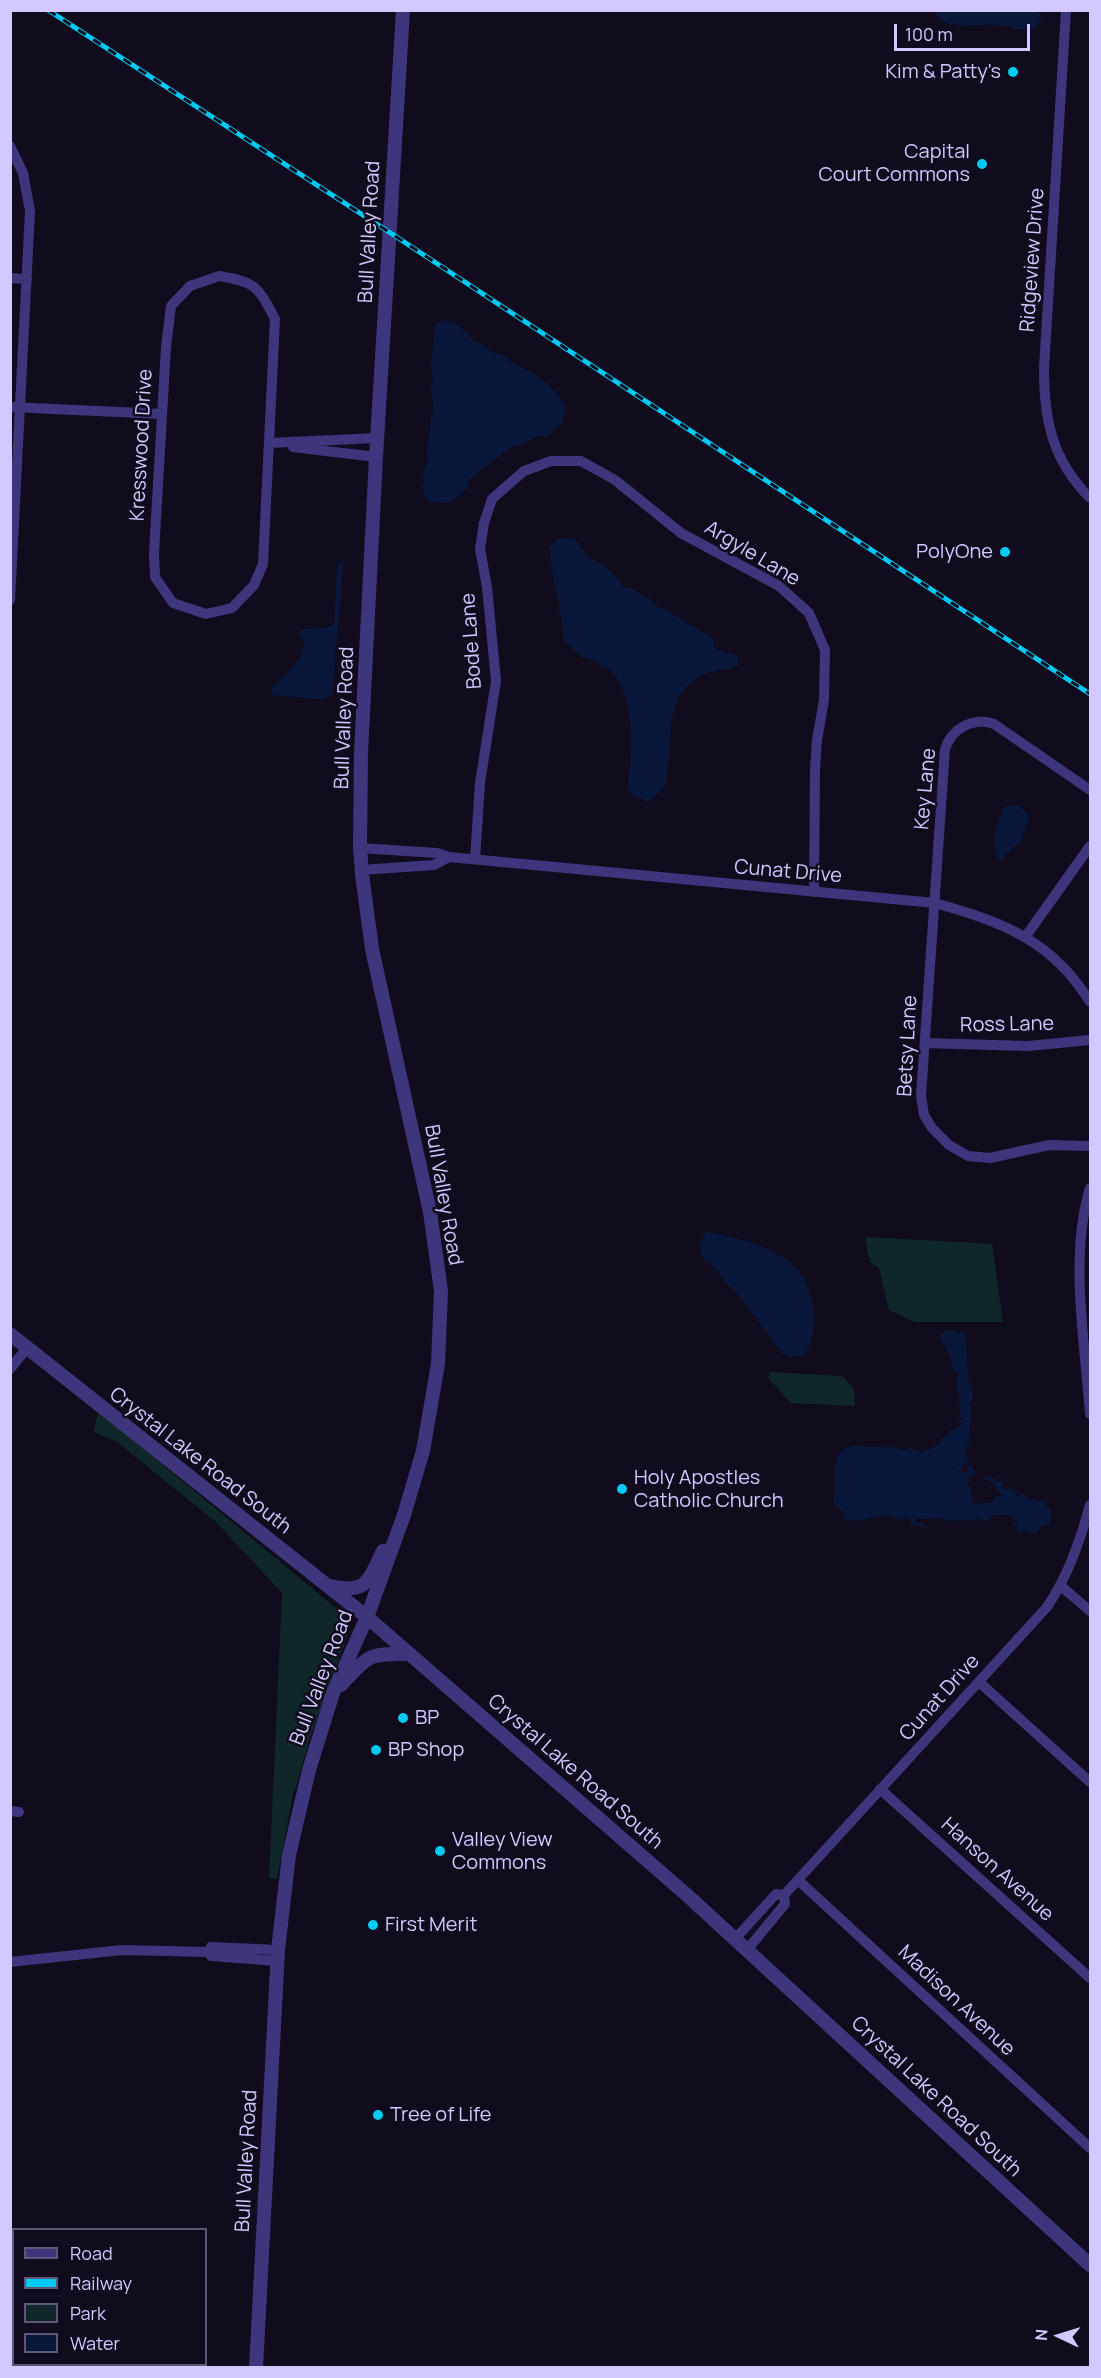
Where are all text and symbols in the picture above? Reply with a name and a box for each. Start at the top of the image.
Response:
scale bar [897,12,1034,50]
text: 100 m [905,22,953,46]
place label: Kim & Patty's [885,60,1001,84]
marker: Kim & Patty's [1006,65,1020,79]
place label: Capital Court Commons [819,140,970,187]
marker: Capital Court Commons [975,157,989,171]
street label: Bull Valley Road [354,160,386,304]
street label: Ridgeview Drive [1016,187,1050,333]
street label: Kresswood Drive [126,368,158,522]
street label: Argyle Lane [700,516,804,592]
place label: PolyOne [916,540,993,564]
marker: PolyOne [998,545,1012,559]
street label: Bode Lane [457,592,487,690]
street label: Bull Valley Road [331,646,359,790]
street label: Key Lane [910,747,942,831]
street label: Cunat Drive [733,855,843,889]
street label: Betsy Lane [893,995,923,1097]
street label: Ross Lane [960,1012,1054,1038]
street label: Bull Valley Road [419,1123,467,1267]
street label: Crystal Lake Road South [104,1383,296,1539]
place label: Holy Apostles Catholic Church [634,1466,784,1513]
marker: Holy Apostles Catholic Church [615,1482,629,1496]
street label: Bull Valley Road [285,1607,359,1749]
street label: Cunat Drive [895,1650,985,1746]
street label: Crystal Lake Road South [482,1689,668,1855]
place label: BP [415,1706,439,1730]
marker: BP [396,1711,410,1725]
place label: BP Shop [388,1738,464,1762]
marker: BP Shop [369,1743,383,1757]
street label: Hanson Avenue [936,1813,1058,1927]
place label: Valley View Commons [452,1828,553,1875]
marker: Valley View Commons [433,1844,447,1858]
place label: First Merit [385,1913,477,1937]
marker: First Merit [366,1918,380,1932]
street label: Madison Avenue [893,1941,1019,2061]
street label: Crystal Lake Road South [846,2012,1026,2182]
street label: Bull Valley Road [231,2089,263,2233]
place label: Tree of Life [390,2103,491,2127]
marker: Tree of Life [371,2108,385,2122]
legend [12,2228,207,2366]
text: Road [70,2241,113,2265]
text: Railway [70,2271,132,2295]
text: Park [70,2301,106,2325]
north arrow [1029,2306,1089,2366]
text: N [1030,2328,1052,2341]
text: Water [70,2331,120,2355]

